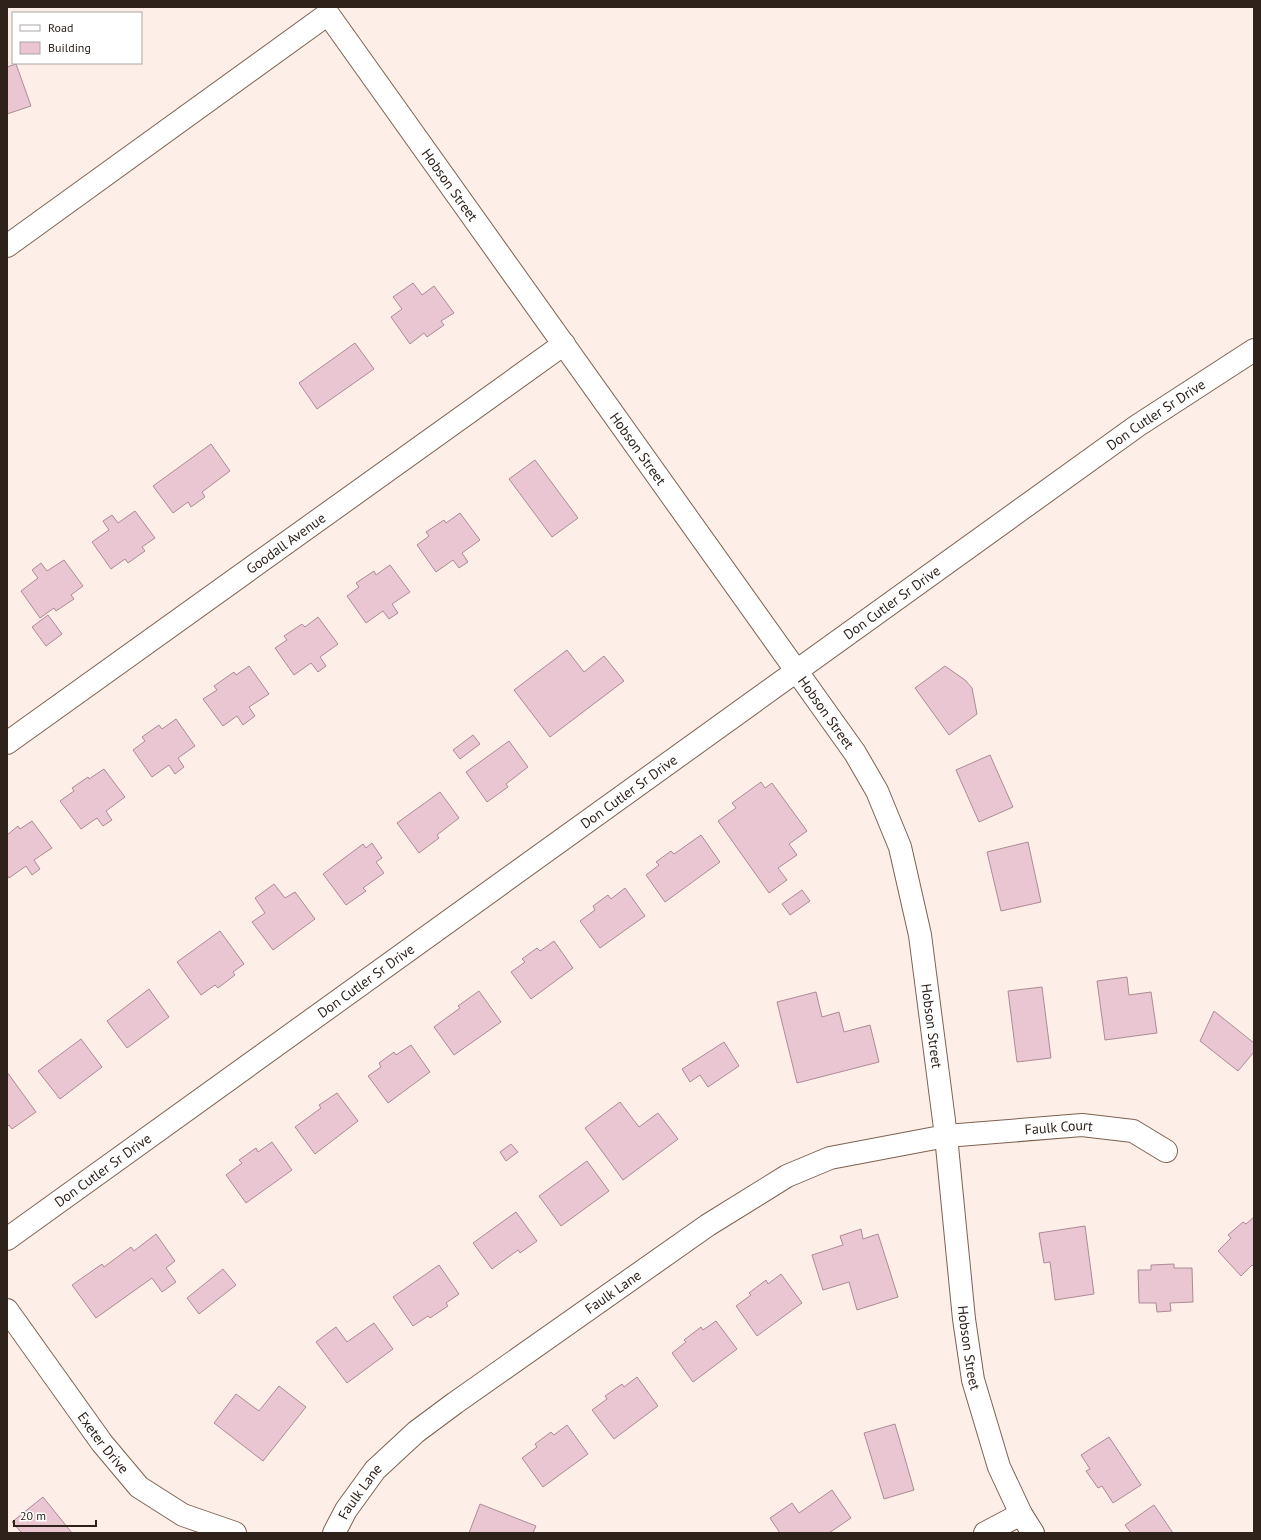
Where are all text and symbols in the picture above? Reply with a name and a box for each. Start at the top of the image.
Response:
legend [12,12,142,64]
text: Road [48,20,73,35]
text: Building [48,40,91,55]
street label: Hobson Street [418,145,482,225]
street label: Don Cutler Sr Drive [1103,375,1209,454]
street label: Hobson Street [606,409,670,489]
street label: Goodall Avenue [243,509,329,578]
street label: Don Cutler Sr Drive [840,561,944,643]
street label: Hobson Street [794,673,858,753]
street label: Don Cutler Sr Drive [577,751,681,833]
street label: Don Cutler Sr Drive [314,940,418,1022]
street label: Hobson Street [917,982,946,1069]
street label: Faulk Court [1024,1116,1094,1139]
street label: Don Cutler Sr Drive [51,1129,155,1211]
street label: Faulk Lane [581,1266,645,1318]
street label: Hobson Street [954,1305,985,1392]
street label: Exeter Drive [74,1408,133,1477]
street label: Faulk Lane [334,1459,385,1522]
scale bar [14,1502,96,1528]
text: 20 m [20,1508,46,1523]

